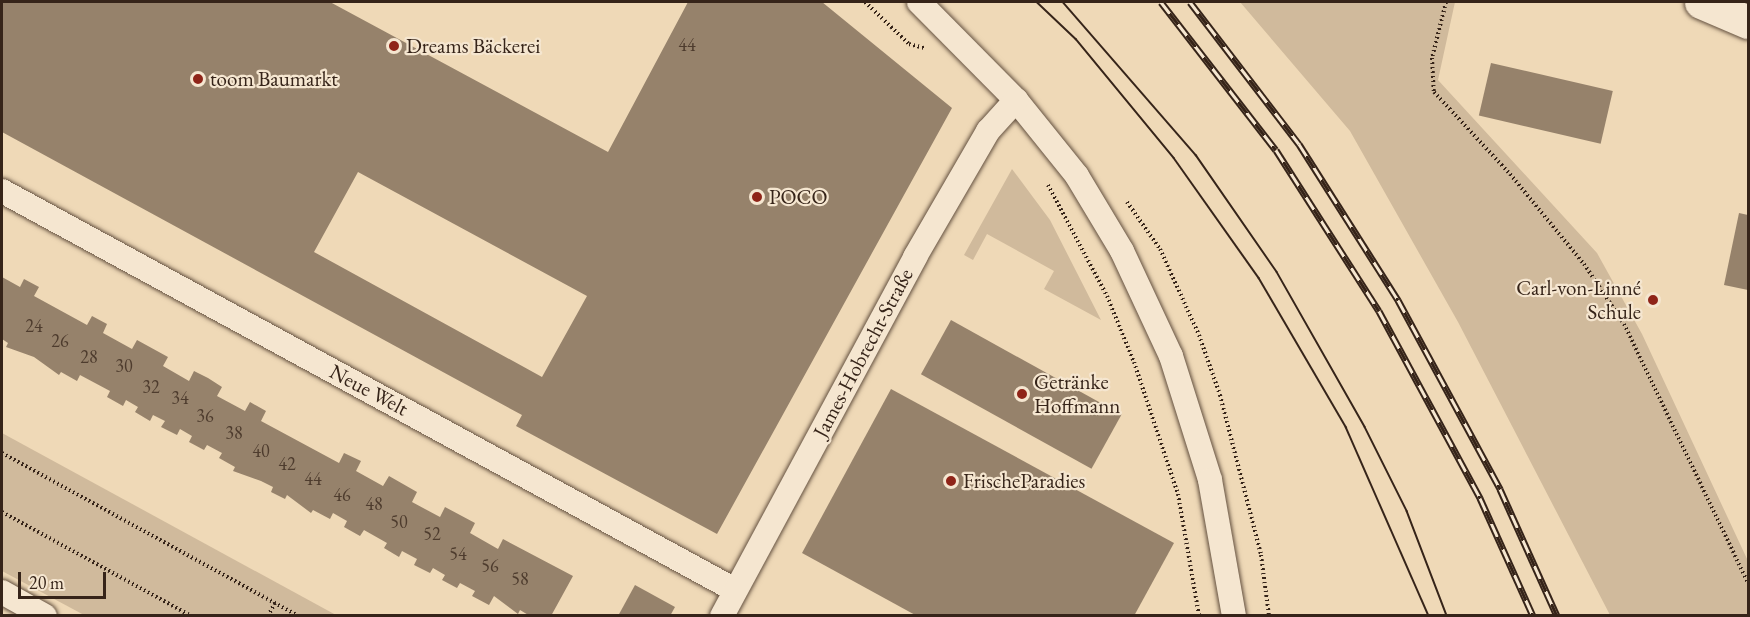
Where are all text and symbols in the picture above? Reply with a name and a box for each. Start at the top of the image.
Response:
place label: Dreams Bäckerei [406,33,540,59]
house number: 44 [678,34,696,56]
marker: Dreams Bäckerei [387,39,401,53]
place label: toom Baumarkt [210,66,338,92]
marker: toom Baumarkt [191,72,205,86]
place label: POCO [769,184,828,210]
marker: POCO [750,190,764,204]
street label: James-Hobrecht-Straße [808,264,918,442]
place label: Carl-von-Linné Schule [1516,275,1641,325]
marker: Carl-von-Linné Schule [1646,293,1660,307]
house number: 24 [25,315,43,337]
house number: 26 [51,330,69,352]
house number: 28 [80,346,98,368]
house number: 30 [115,355,133,377]
street label: Neue Welt [325,359,413,421]
place label: Getränke Hoffmann [1034,369,1120,419]
house number: 32 [142,376,160,398]
house number: 34 [171,387,189,409]
marker: Getränke Hoffmann [1015,387,1029,401]
house number: 36 [196,405,214,427]
house number: 38 [225,422,243,444]
house number: 40 [252,440,270,462]
house number: 42 [278,453,296,475]
house number: 44 [304,468,322,490]
place label: FrischeParadies [963,468,1085,494]
marker: FrischeParadies [944,474,958,488]
house number: 46 [333,484,351,506]
house number: 48 [365,493,383,515]
house number: 50 [390,511,408,533]
house number: 52 [423,523,441,545]
house number: 54 [449,543,467,565]
house number: 56 [481,555,499,577]
scale bar [21,560,110,598]
house number: 58 [511,568,529,590]
text: 20 m [29,571,64,594]

